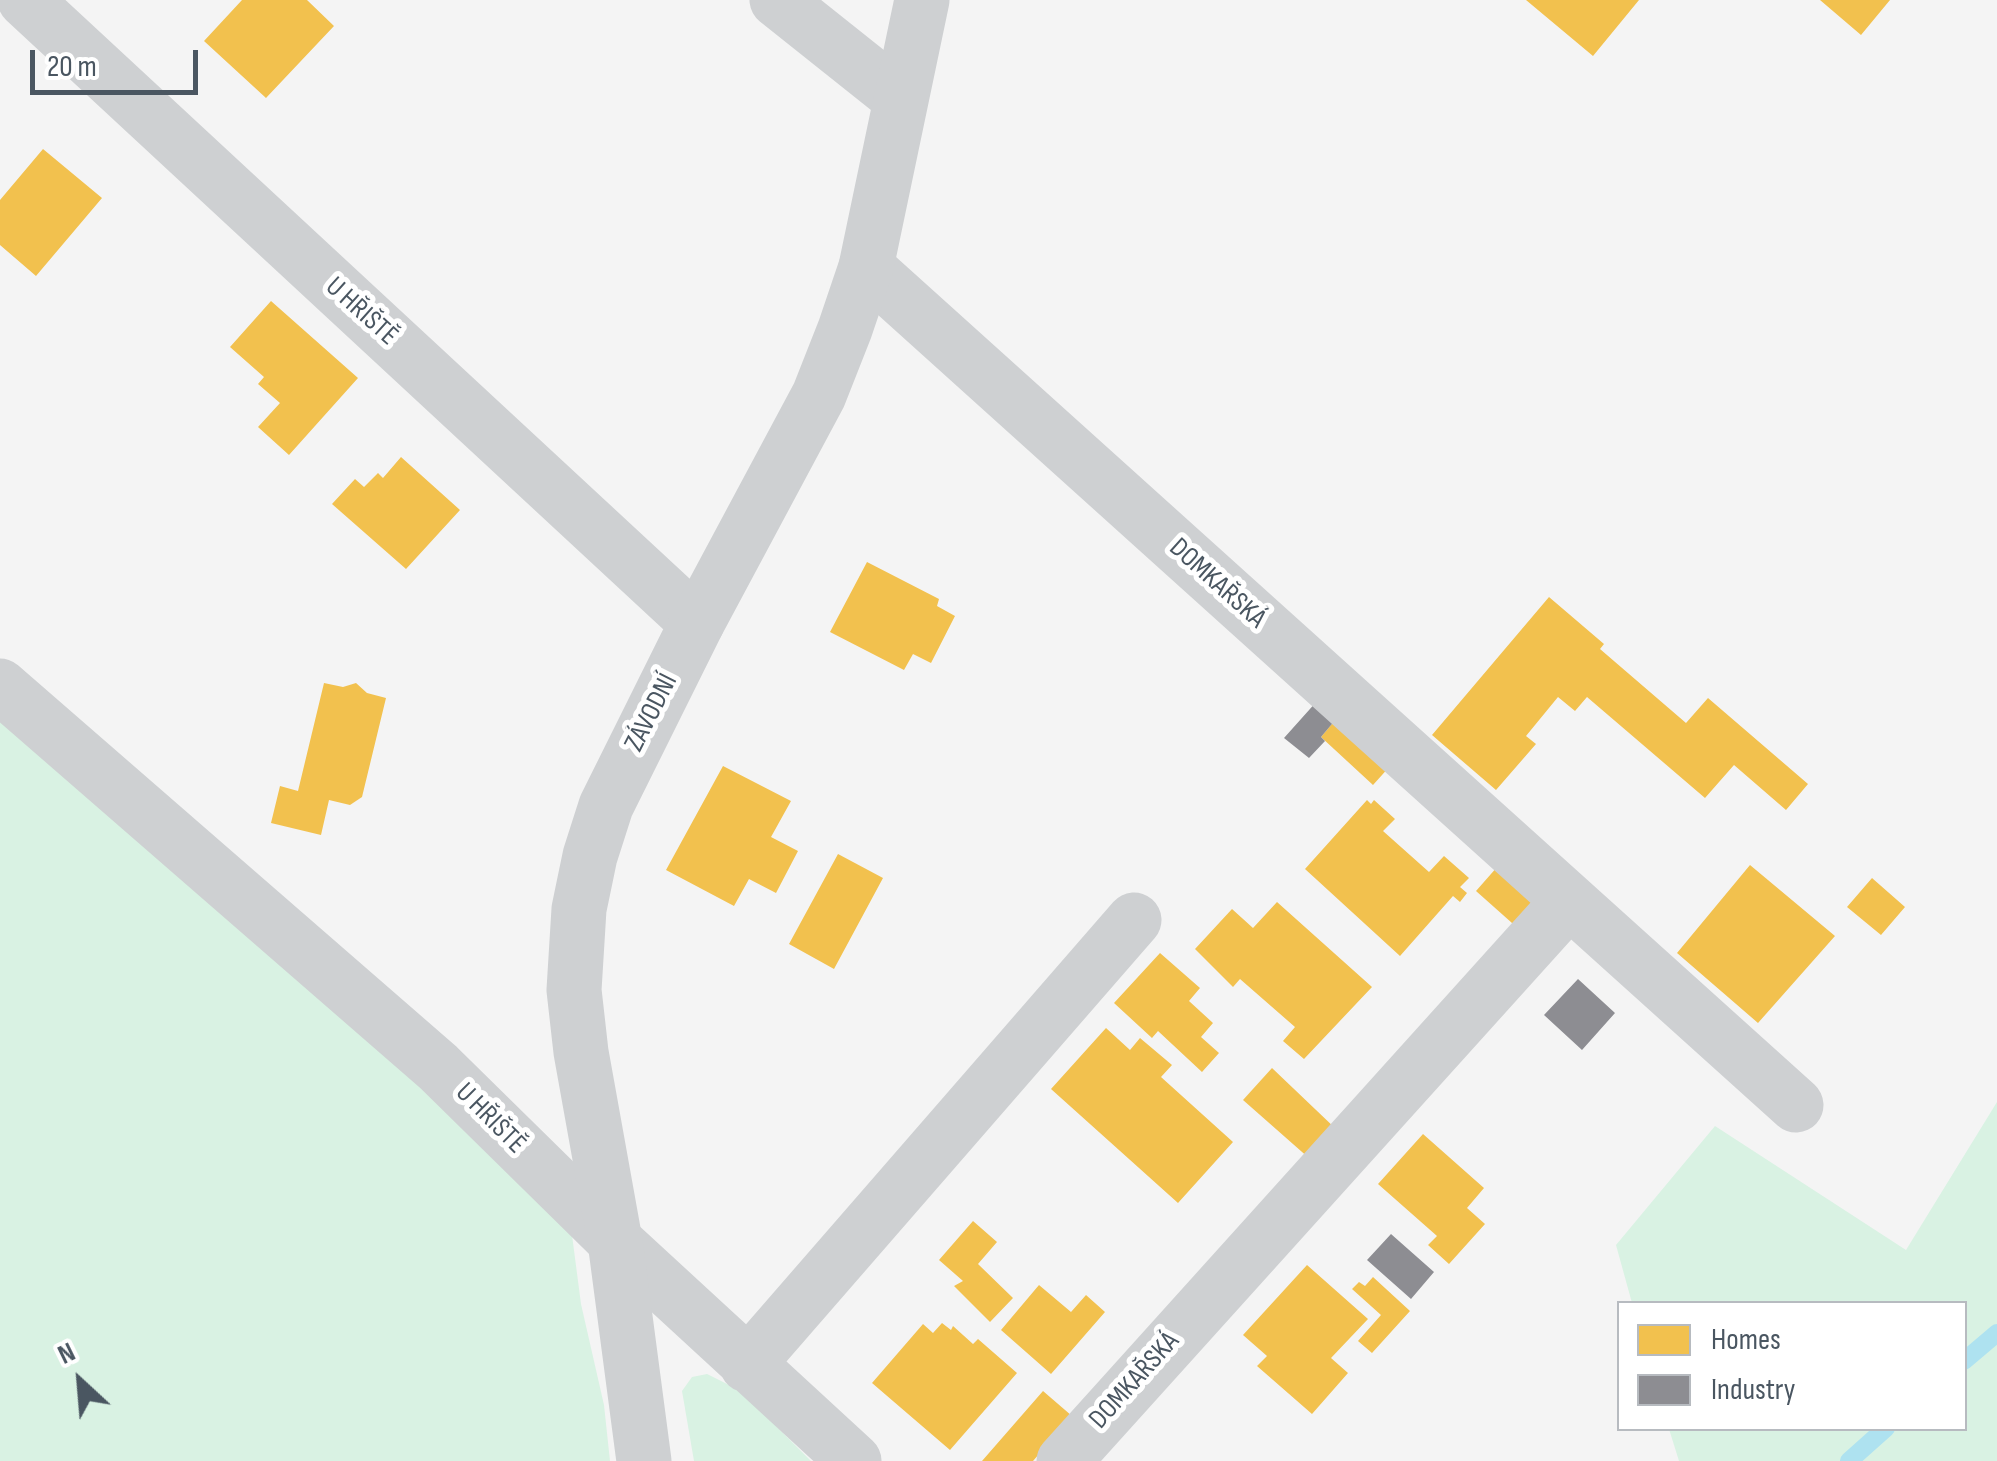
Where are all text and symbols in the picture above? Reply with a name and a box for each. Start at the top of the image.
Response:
scale bar [35,30,202,92]
text: 20 m [47,49,97,85]
street label: U HŘIŠTĚ [318,271,404,353]
street label: DOMKAŘSKÁ [1162,532,1272,636]
street label: ZÁVODNÍ [618,669,686,757]
street label: U HŘIŠTĚ [448,1077,532,1161]
legend [1617,1301,1967,1431]
text: Homes [1711,1322,1781,1358]
street label: DOMKAŘSKÁ [1083,1326,1187,1436]
north arrow [30,1331,130,1431]
text: N [53,1335,81,1372]
text: Industry [1711,1372,1795,1408]

